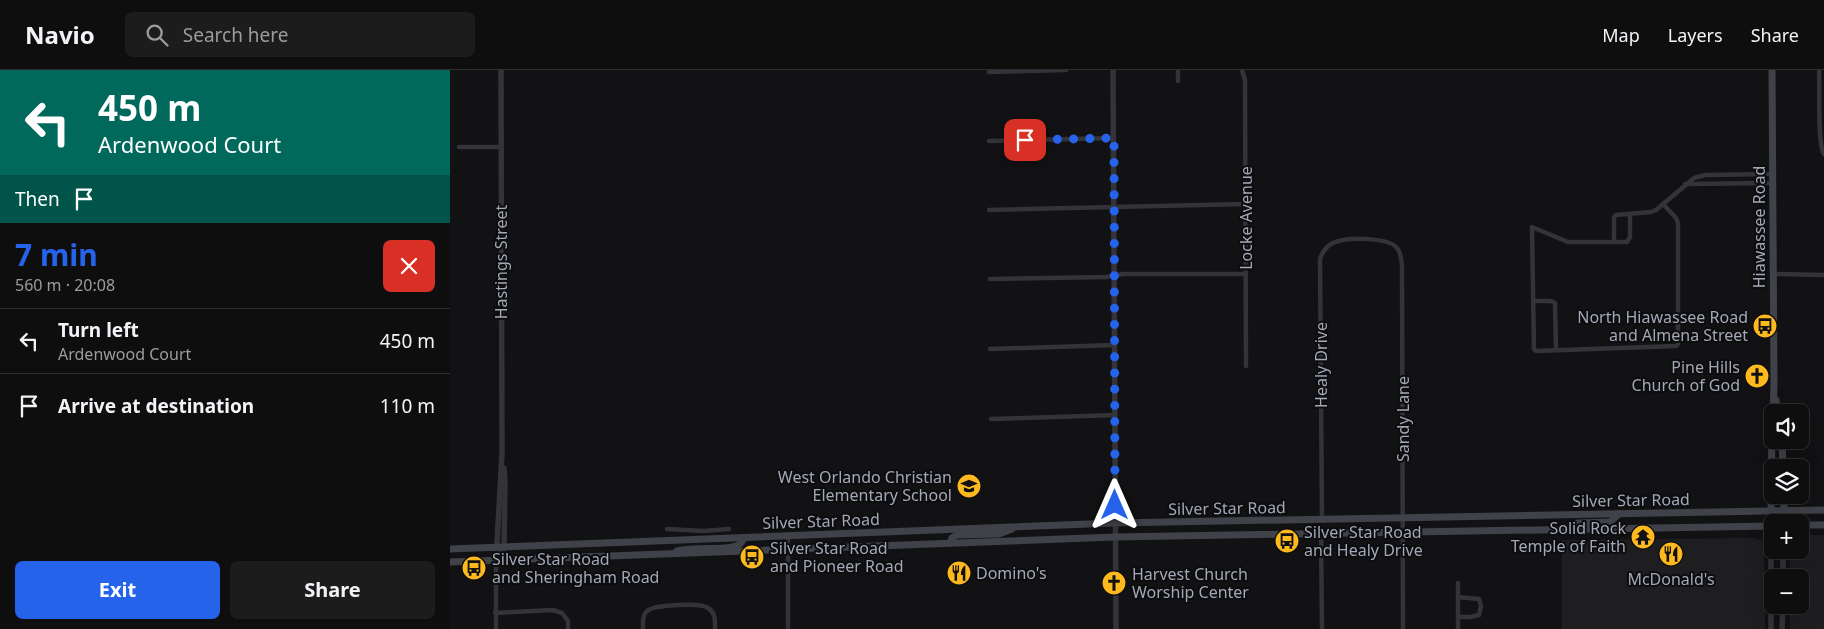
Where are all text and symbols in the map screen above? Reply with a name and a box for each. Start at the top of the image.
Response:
search box [125,12,475,57]
text: Navio [25,18,95,51]
icon: search [143,21,171,49]
text: Search here [183,22,289,48]
text: Map [1602,23,1640,47]
text: Layers [1668,23,1723,47]
text: Share [1751,23,1799,47]
text: 450 m [98,84,201,131]
icon: left [15,90,80,155]
pin [1004,119,1046,161]
icon: arrive [1011,126,1039,154]
text: Ardenwood Court [98,129,281,159]
street label: Locke Avenue [1235,166,1257,270]
street label: Hiawassee Road [1748,166,1770,288]
icon: arrive [70,185,98,213]
text: Then [15,186,60,212]
street label: Hastings Street [490,204,512,319]
text: 7 min [15,234,98,275]
button: close [383,240,435,292]
text: 560 m · 20:08 [15,274,115,296]
place label: North Hiawassee Road and Almena Street [1577,306,1748,346]
bus stop icon: North Hiawassee Road and Almena Street [1752,313,1778,339]
text: Turn left [58,317,139,343]
street label: Healy Drive [1310,322,1332,408]
icon: left [15,327,43,355]
text: 450 m [380,328,435,354]
text: Ardenwood Court [58,343,191,365]
place label: Pine Hills Church of God [1632,356,1740,396]
church icon: Pine Hills Church of God [1744,363,1770,389]
street label: Sandy Lane [1392,376,1414,462]
icon: arrive [15,392,43,420]
text: Arrive at destination [58,393,254,419]
text: 110 m [380,393,435,419]
map controls [1764,404,1809,614]
button: sound [1764,404,1809,449]
button: layers [1764,459,1809,504]
place label: West Orlando Christian Elementary School [778,466,952,506]
school or university icon: West Orlando Christian Elementary School [956,473,982,499]
position arrow [1088,478,1140,530]
street label: Silver Star Road [1572,488,1690,512]
street label: Silver Star Road [1168,496,1286,520]
street label: Silver Star Road [762,508,880,534]
button: + [1764,514,1809,559]
place label: Solid Rock Temple of Faith [1511,517,1626,557]
place label: Silver Star Road and Healy Drive [1304,521,1423,561]
temple icon: Solid Rock Temple of Faith [1630,524,1656,550]
bus stop icon: Silver Star Road and Healy Drive [1274,528,1300,554]
place label: Silver Star Road and Pioneer Road [770,537,904,577]
restaurant icon: McDonald's [1658,541,1684,567]
bus stop icon: Silver Star Road and Pioneer Road [739,544,765,570]
place label: Silver Star Road and Sheringham Road [492,548,659,588]
bus stop icon: Silver Star Road and Sheringham Road [461,555,487,581]
restaurant icon: Domino's [946,560,972,586]
button: Exit [15,561,220,619]
button: Share [230,561,435,619]
place label: Domino's [976,562,1047,584]
place label: Harvest Church Worship Center [1132,563,1249,603]
place label: McDonald's [1627,568,1715,590]
button: − [1764,569,1809,614]
church icon: Harvest Church Worship Center [1101,570,1127,596]

